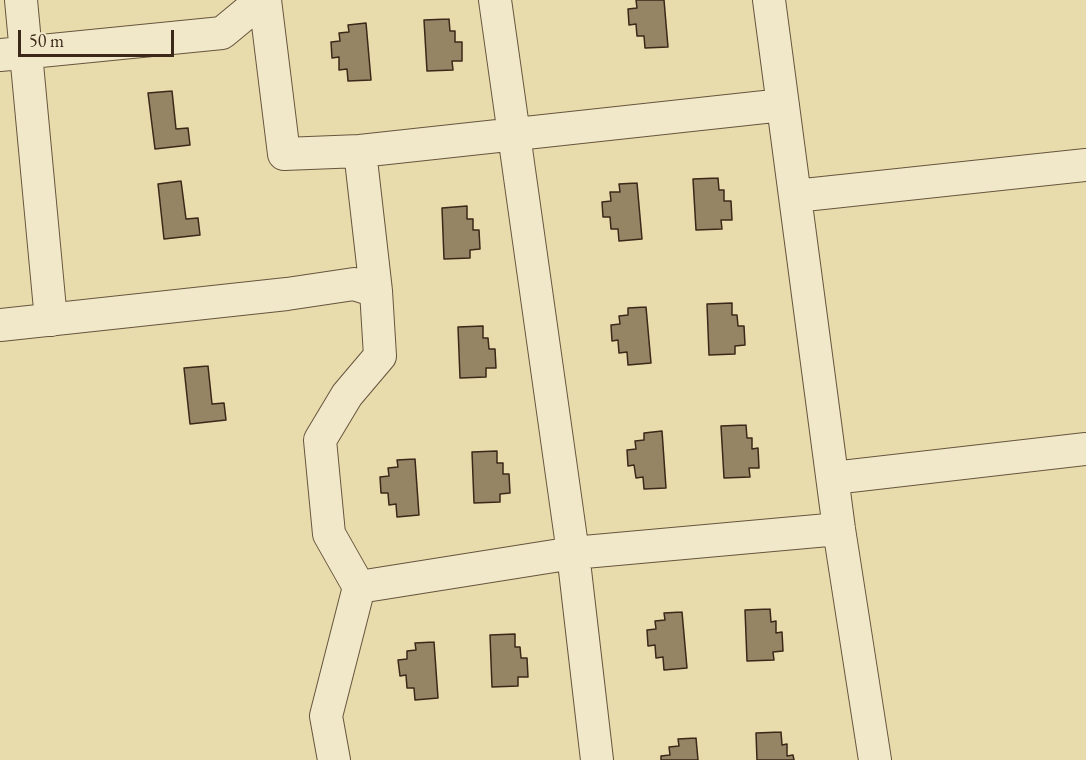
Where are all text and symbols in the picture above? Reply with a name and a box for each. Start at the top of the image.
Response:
scale bar [21,18,177,56]
text: 50 m [29,29,64,52]

